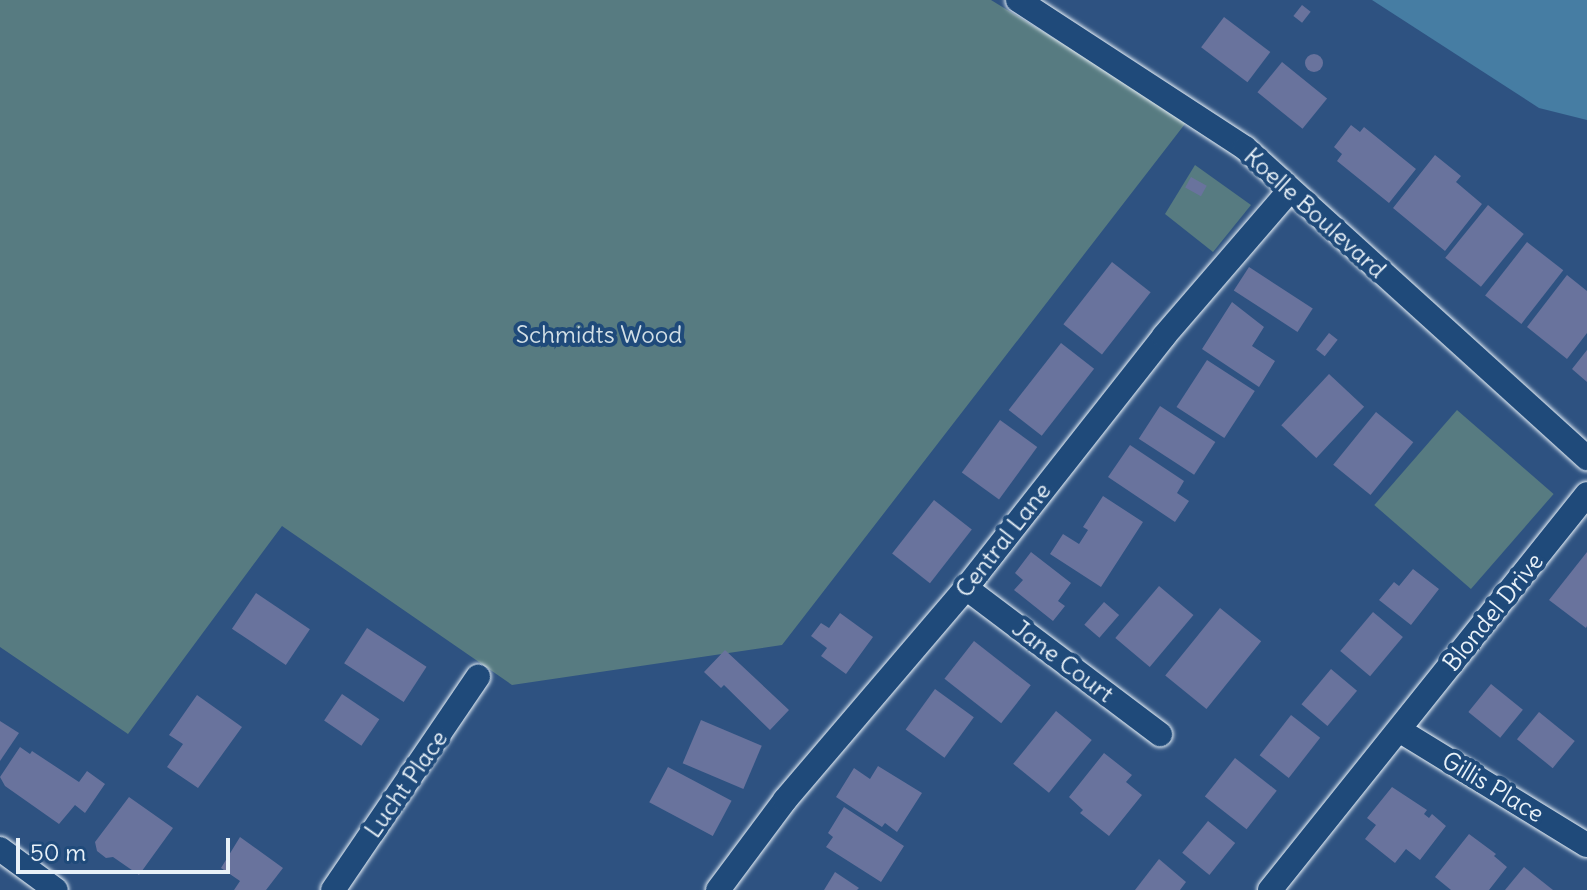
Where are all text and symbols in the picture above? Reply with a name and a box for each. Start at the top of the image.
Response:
street label: Koelle Boulevard [1238,142,1392,284]
park label: Schmidts Wood [516,321,682,349]
street label: Central Lane [949,477,1057,603]
street label: Blondel Drive [1437,547,1549,677]
street label: Jane Court [1007,614,1119,708]
street label: Lucht Place [359,725,453,843]
street label: Gillis Place [1437,745,1549,829]
scale bar [20,822,234,872]
text: 50 m [30,837,86,867]

